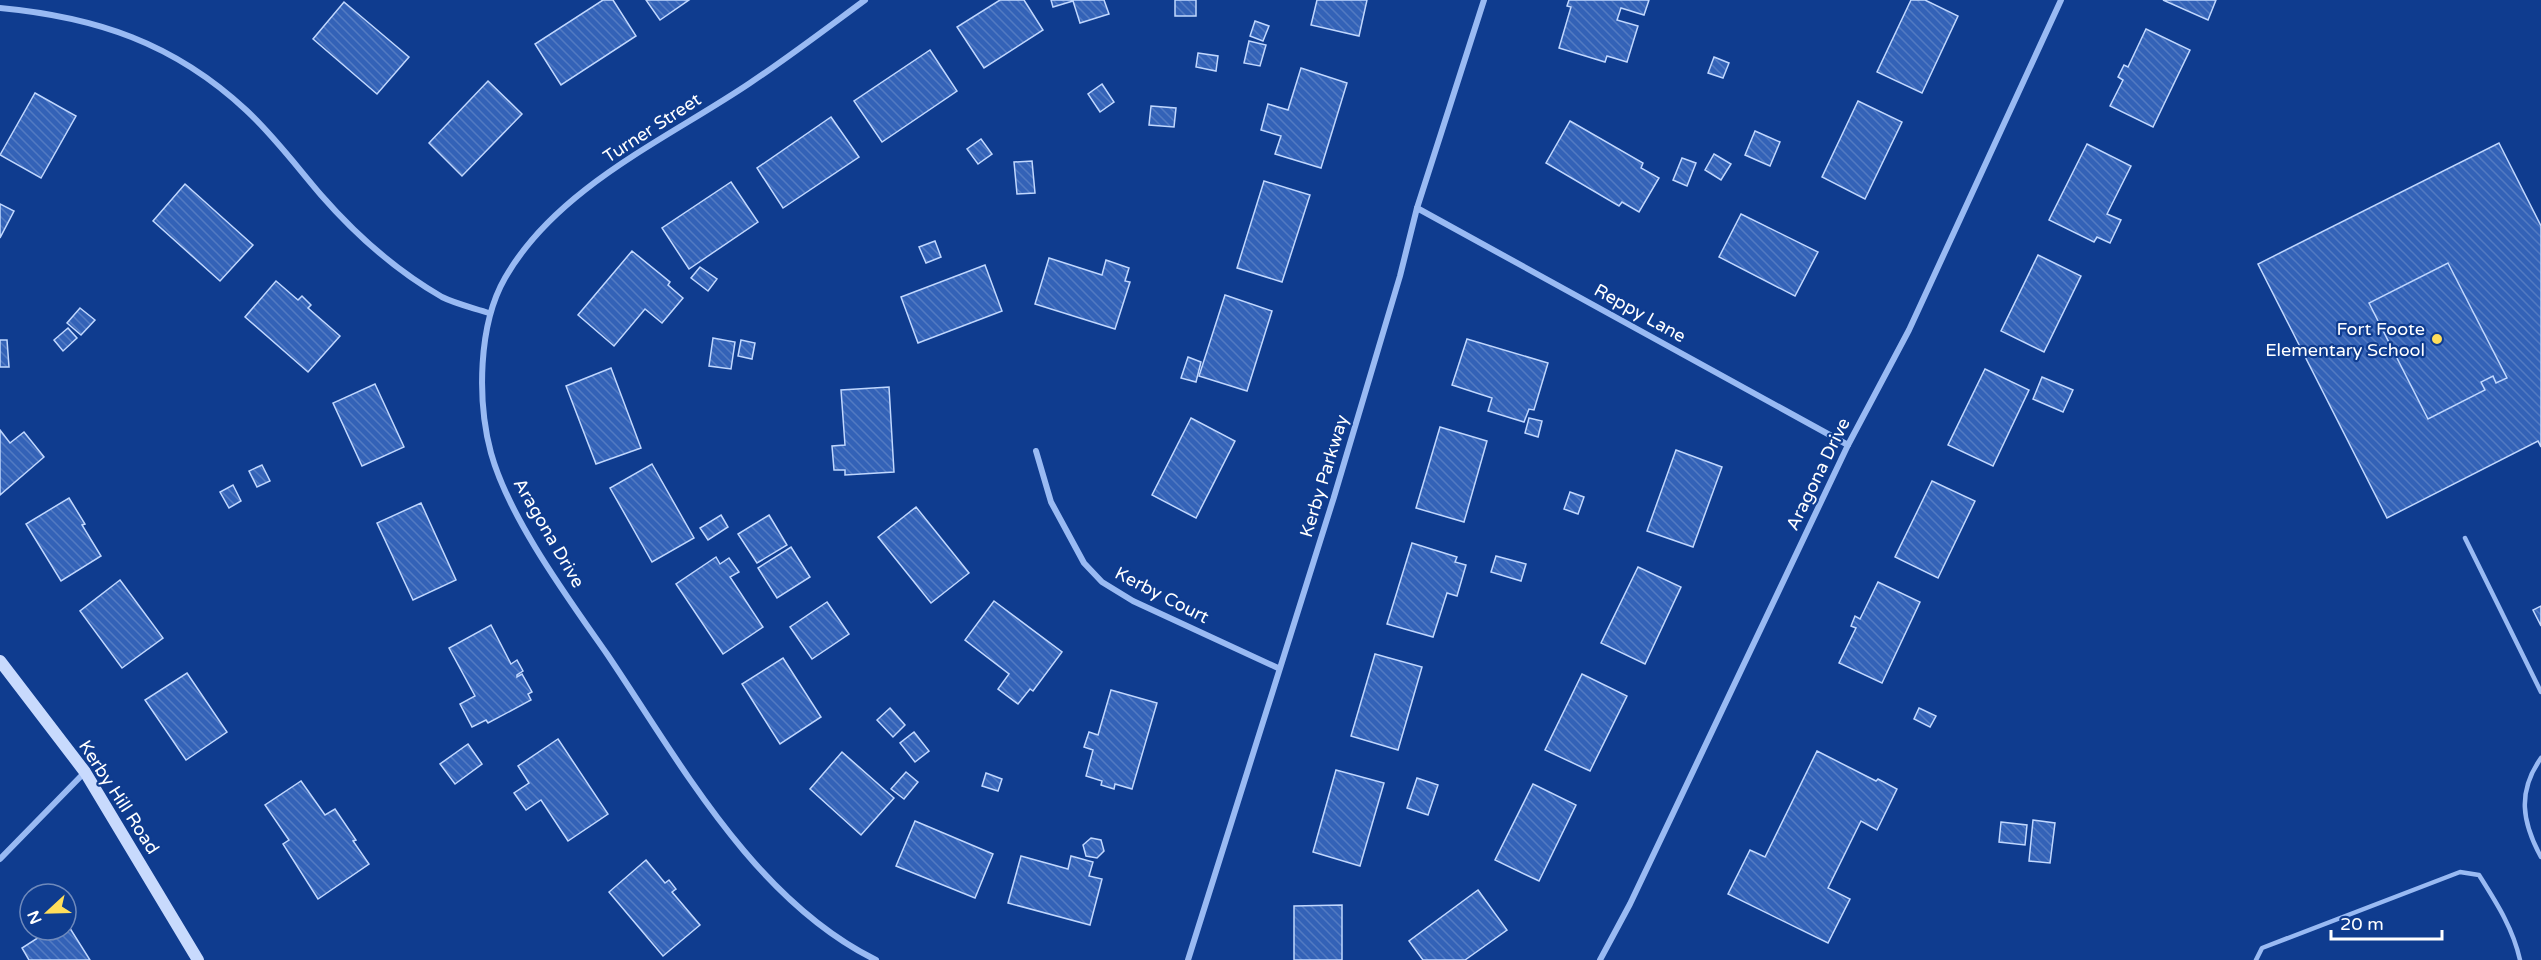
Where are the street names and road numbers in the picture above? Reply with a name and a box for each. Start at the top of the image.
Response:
street label: Turner Street [599,88,705,168]
street label: Reppy Lane [1590,279,1690,347]
street label: Kerby Parkway [1295,412,1353,540]
street label: Aragona Drive [1781,414,1855,534]
street label: Aragona Drive [509,474,589,592]
street label: Kerby Court [1111,562,1213,628]
street label: Kerby Hill Road [74,736,164,858]

